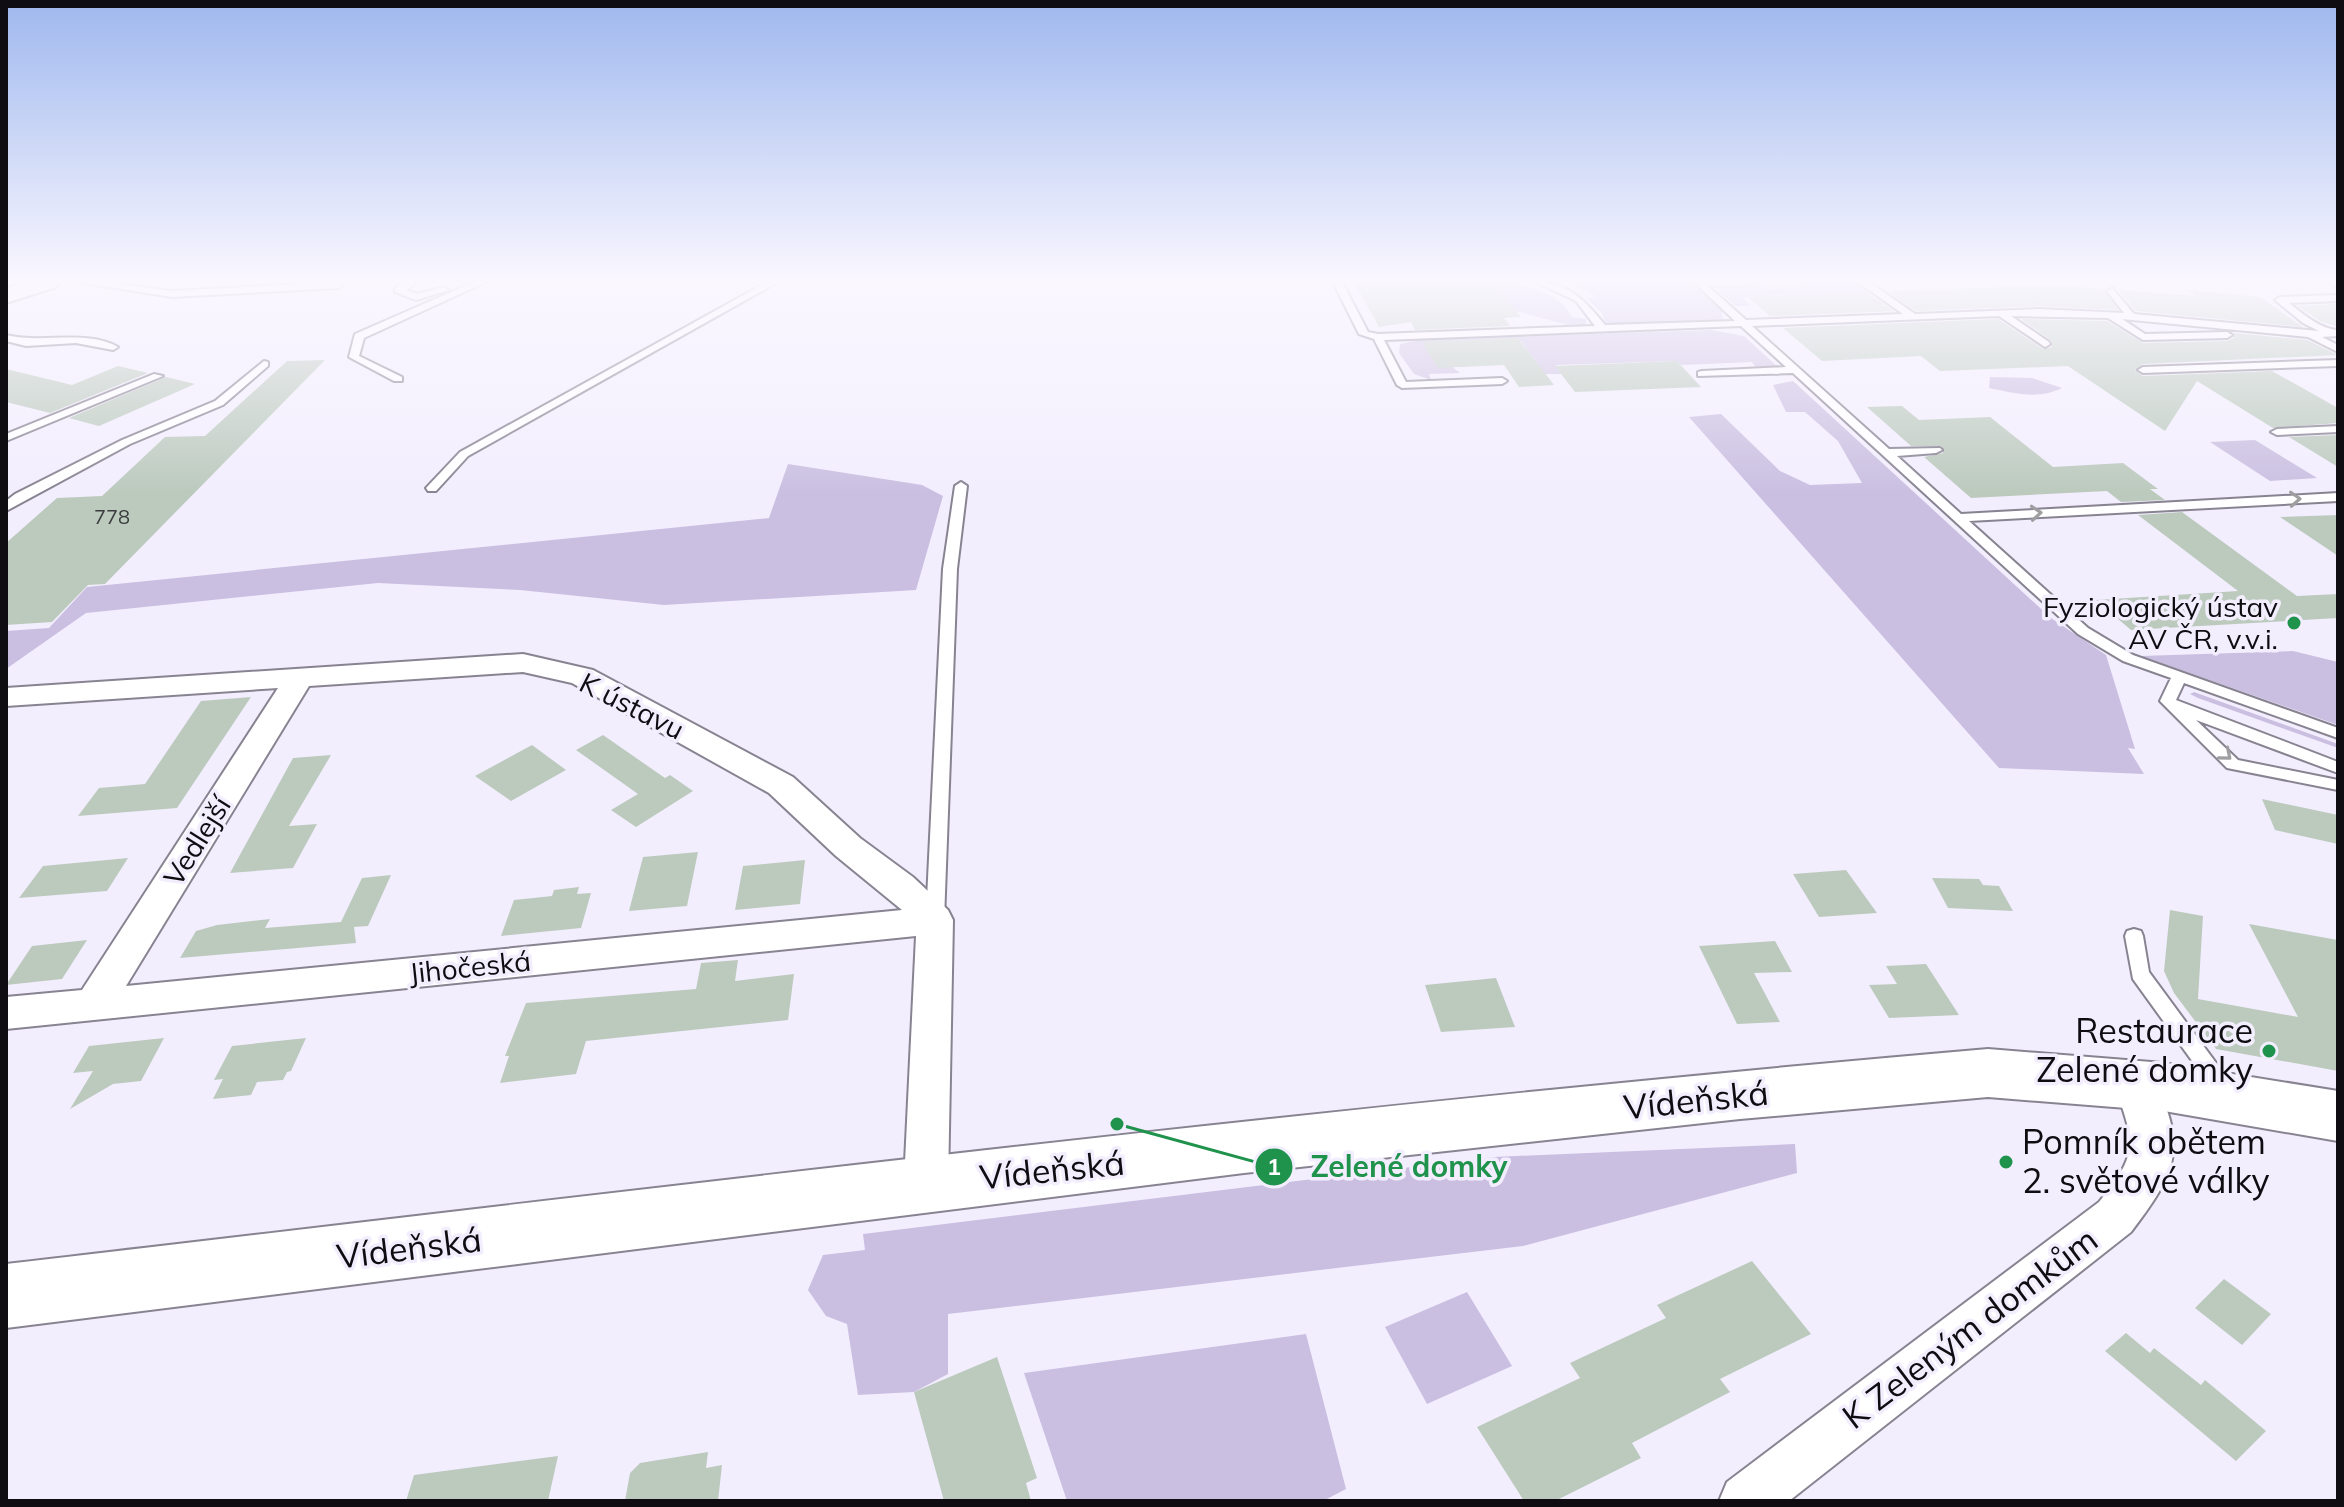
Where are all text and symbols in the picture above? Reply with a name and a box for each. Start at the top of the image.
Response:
one-way arrow [2289,490,2302,507]
house number: 778 [94,504,130,529]
one-way arrow [2030,505,2043,522]
place label: Fyziologický ústav AV ČR, v.v.i. [2043,589,2278,656]
marker: Fyziologický ústav AV ČR, v.v.i. [2285,614,2303,632]
street label: K ústavu [574,664,690,747]
one-way arrow [2217,745,2232,760]
street label: Vedlejší [155,788,238,892]
street label: Jihočeská [407,943,533,990]
place label: Restaurace Zelené domky [2036,1009,2253,1091]
marker: Restaurace Zelené domky [2260,1042,2278,1060]
street label: Vídeňská [1621,1071,1771,1128]
place label: Pomník obětem 2. světové války [2022,1120,2269,1202]
callout: Zelené domky [1254,1140,1523,1194]
street label: Vídeňská [977,1141,1127,1198]
text: Zelené domky [1311,1147,1508,1185]
text: 1 [1267,1151,1281,1181]
marker: Pomník obětem 2. světové války [1997,1153,2015,1171]
street label: Vídeňská [334,1217,484,1278]
street label: K Zeleným domkům [1834,1218,2106,1438]

